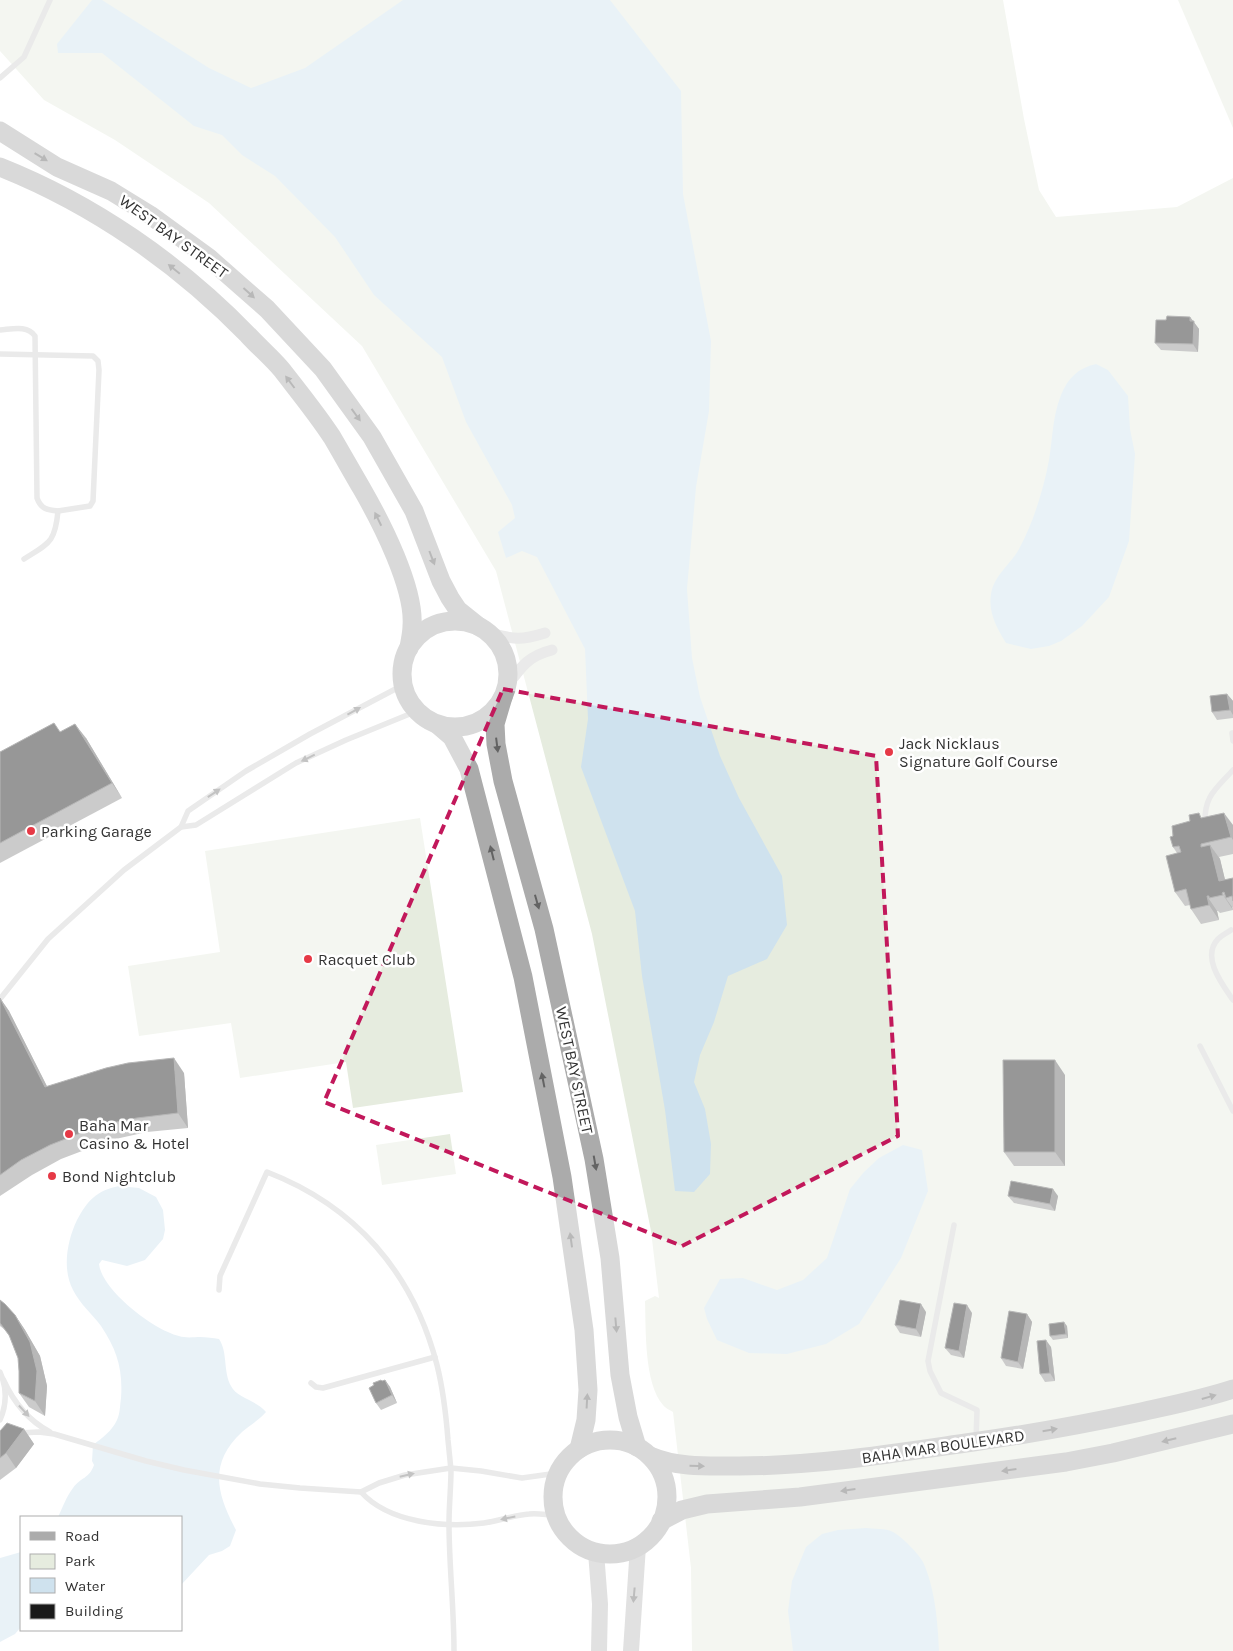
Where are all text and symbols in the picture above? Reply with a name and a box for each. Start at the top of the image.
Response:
one-way arrow [34,152,47,162]
street label: WEST BAY STREET [116,191,232,282]
one-way arrow [168,264,181,275]
one-way arrow [243,287,255,299]
one-way arrow [285,376,296,389]
one-way arrow [351,408,361,422]
one-way arrow [374,512,382,526]
one-way arrow [428,551,436,566]
one-way arrow [347,707,361,716]
place label: Jack Nicklaus Signature Golf Course [899,734,1058,771]
one-way arrow [493,737,501,753]
marker: Jack Nicklaus Signature Golf Course [883,746,895,758]
one-way arrow [301,754,315,762]
one-way arrow [207,788,221,798]
place label: Parking Garage [41,822,152,841]
marker: Parking Garage [25,825,37,837]
one-way arrow [488,846,496,861]
one-way arrow [533,895,541,910]
place label: Racquet Club [318,950,415,969]
marker: Racquet Club [302,953,314,965]
street label: WEST BAY STREET [552,1005,597,1135]
one-way arrow [539,1072,547,1088]
place label: Baha Mar Casino & Hotel [79,1116,190,1153]
marker: Baha Mar Casino & Hotel [63,1128,75,1140]
one-way arrow [591,1156,599,1172]
place label: Bond Nightclub [62,1167,176,1186]
marker: Bond Nightclub [46,1170,58,1182]
one-way arrow [567,1232,575,1248]
one-way arrow [612,1317,620,1333]
one-way arrow [1201,1392,1216,1400]
one-way arrow [584,1393,592,1409]
one-way arrow [18,1405,30,1417]
street label: BAHA MAR BOULEVARD [860,1426,1026,1467]
one-way arrow [1042,1426,1058,1434]
one-way arrow [1161,1436,1176,1444]
one-way arrow [690,1462,706,1470]
one-way arrow [1001,1466,1017,1474]
one-way arrow [399,1471,414,1479]
one-way arrow [840,1486,856,1494]
one-way arrow [500,1515,516,1523]
legend [20,1516,182,1631]
text: Road [65,1527,100,1545]
text: Park [65,1552,95,1570]
text: Water [65,1577,106,1595]
one-way arrow [629,1587,637,1603]
text: Building [65,1602,123,1620]

